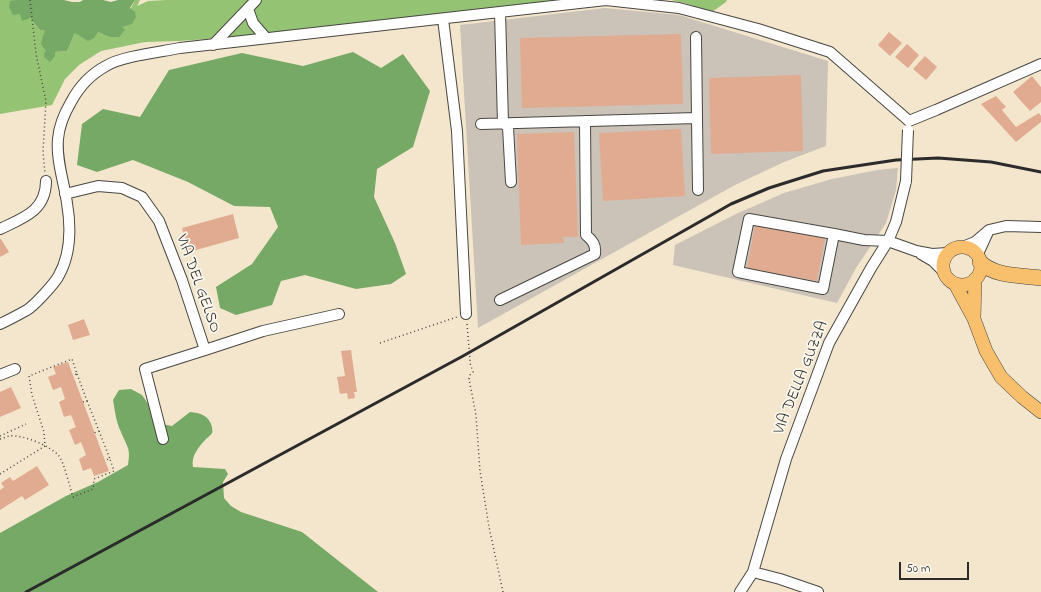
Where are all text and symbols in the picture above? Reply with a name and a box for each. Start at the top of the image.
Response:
street label: VIA DEL GELSO [170,232,224,336]
street label: VIA DELLA GUZZA [771,319,833,437]
scale bar [901,554,971,580]
text: 50 m [906,560,930,578]

